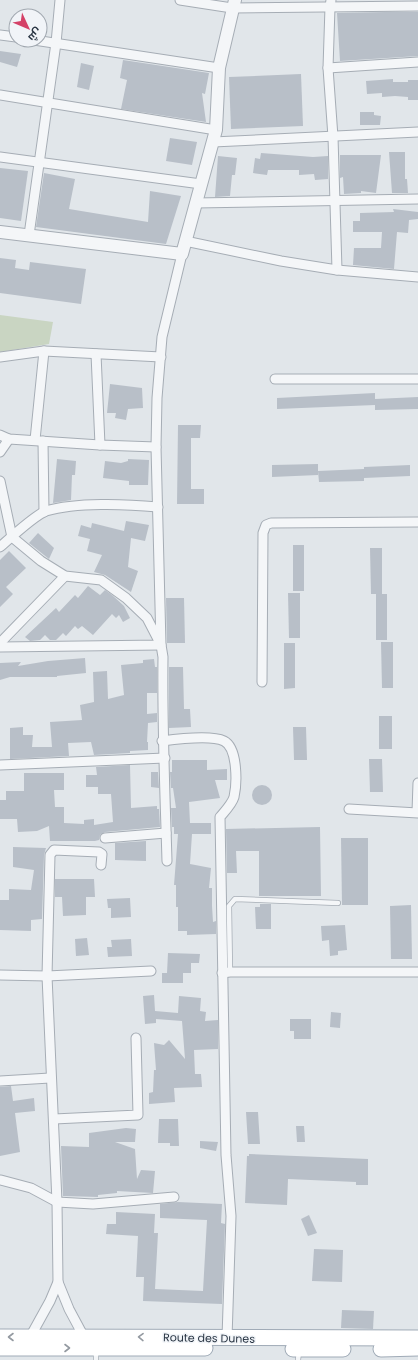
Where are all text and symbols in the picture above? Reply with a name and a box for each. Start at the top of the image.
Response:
north arrow [8,8,48,48]
text: ش [25,24,46,46]
street label: Route des Dunes [163,1329,255,1347]
one-way arrow [8,1333,14,1341]
one-way arrow [138,1333,144,1341]
one-way arrow [64,1344,70,1352]

